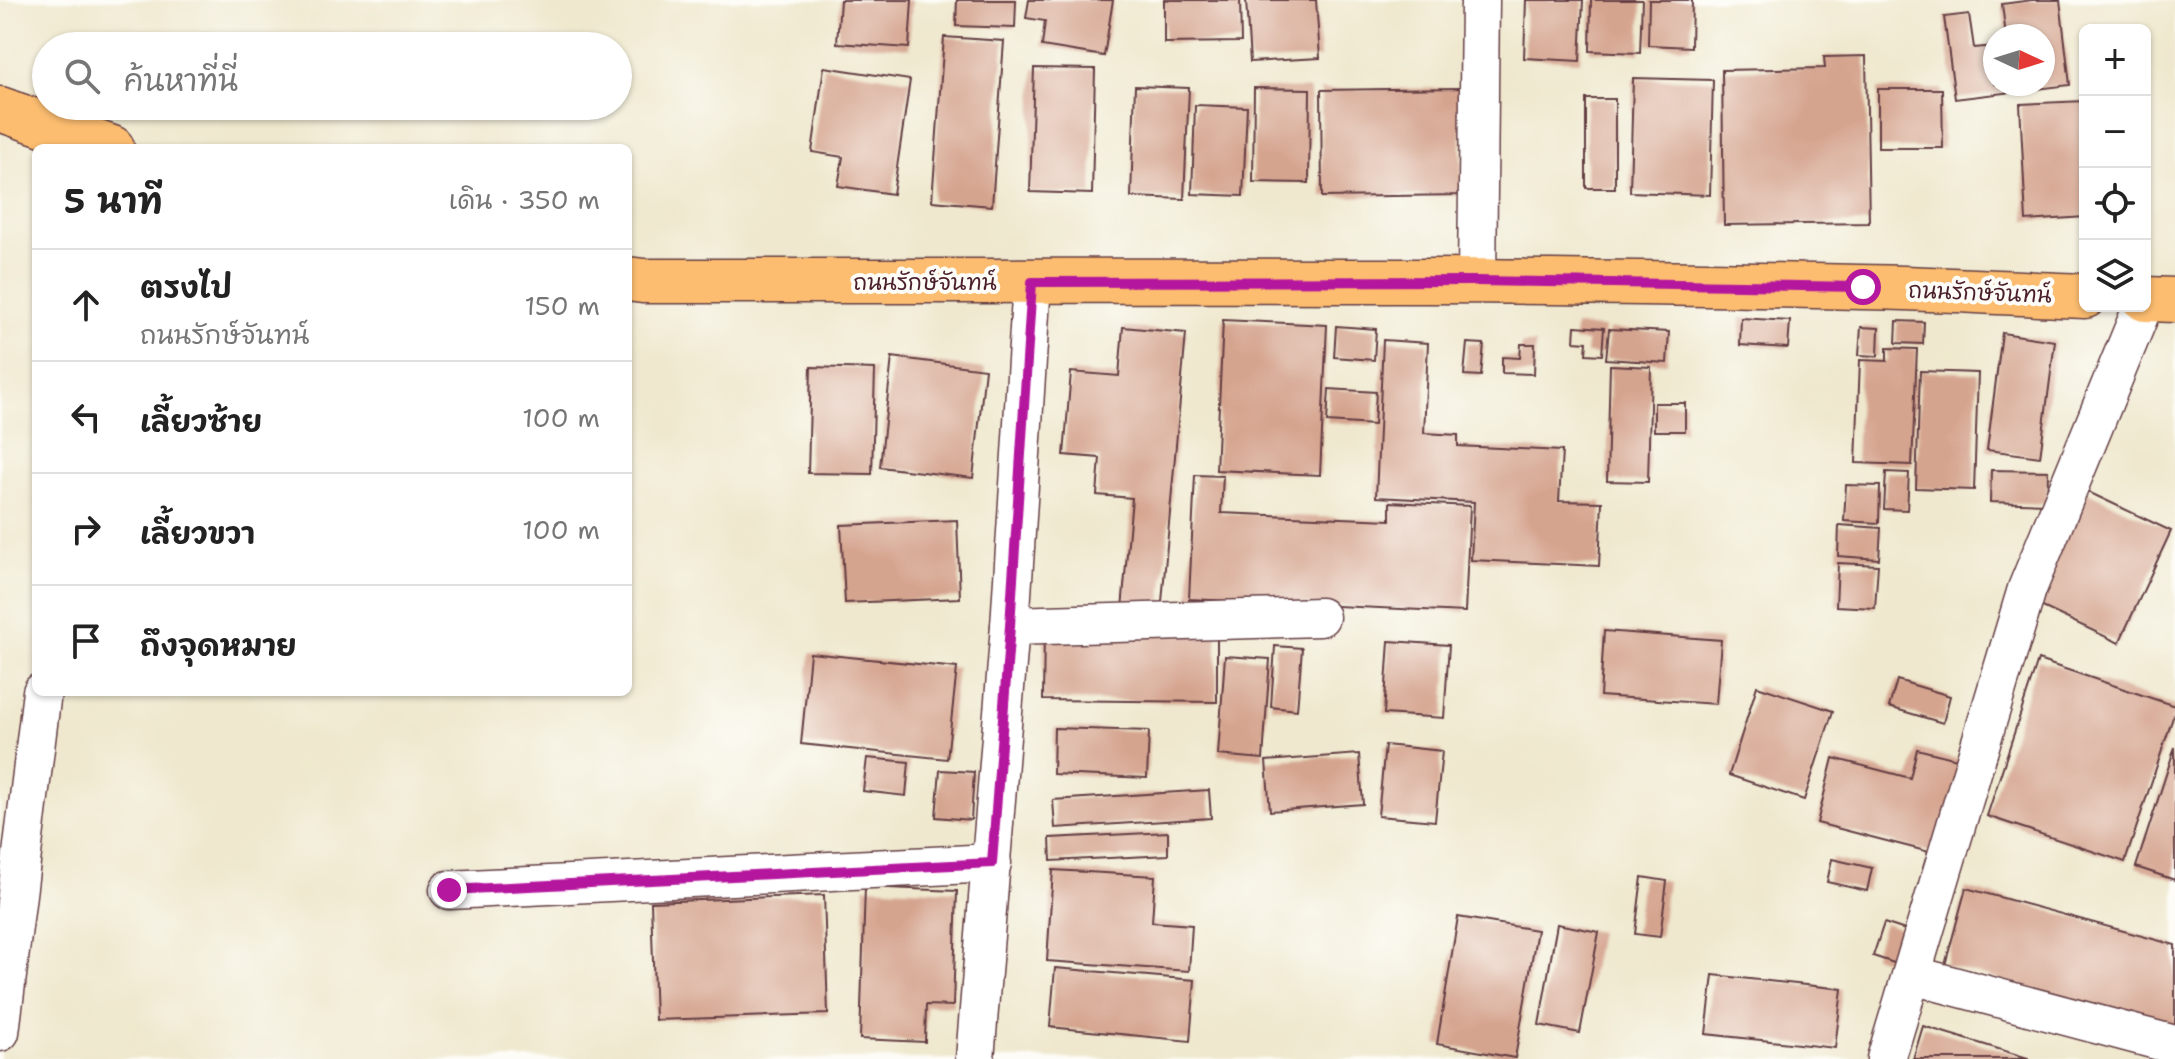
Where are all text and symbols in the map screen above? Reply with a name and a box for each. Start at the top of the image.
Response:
north arrow [1983,24,2055,96]
map controls [2079,24,2151,312]
button: + [2079,24,2151,96]
search box [32,32,632,120]
icon: search [60,54,104,98]
text: ค้นหาที่นี่ [124,60,238,101]
button: − [2079,96,2151,168]
button: locate [2079,168,2151,240]
text: 5 นาที [64,178,162,224]
text: เดิน · 350 m [449,182,600,217]
button: layers [2079,240,2151,312]
text: ตรงไป [140,267,232,308]
street label: ถนนรักษ์จันทน์ [853,268,997,297]
route start [1845,269,1881,305]
street label: ถนนรักษ์จันทน์ [1908,276,2052,309]
icon: ahead [64,283,108,327]
text: 150 m [524,288,600,323]
text: ถนนรักษ์จันทน์ [140,317,309,352]
icon: left [64,395,108,439]
text: 100 m [522,400,600,435]
text: เลี้ยวซ้าย [140,401,262,442]
icon: right [64,507,108,551]
text: 100 m [522,512,600,547]
text: เลี้ยวขวา [140,513,255,554]
icon: arrive [64,619,108,663]
text: ถึงจุดหมาย [140,625,297,666]
route end [431,872,467,908]

